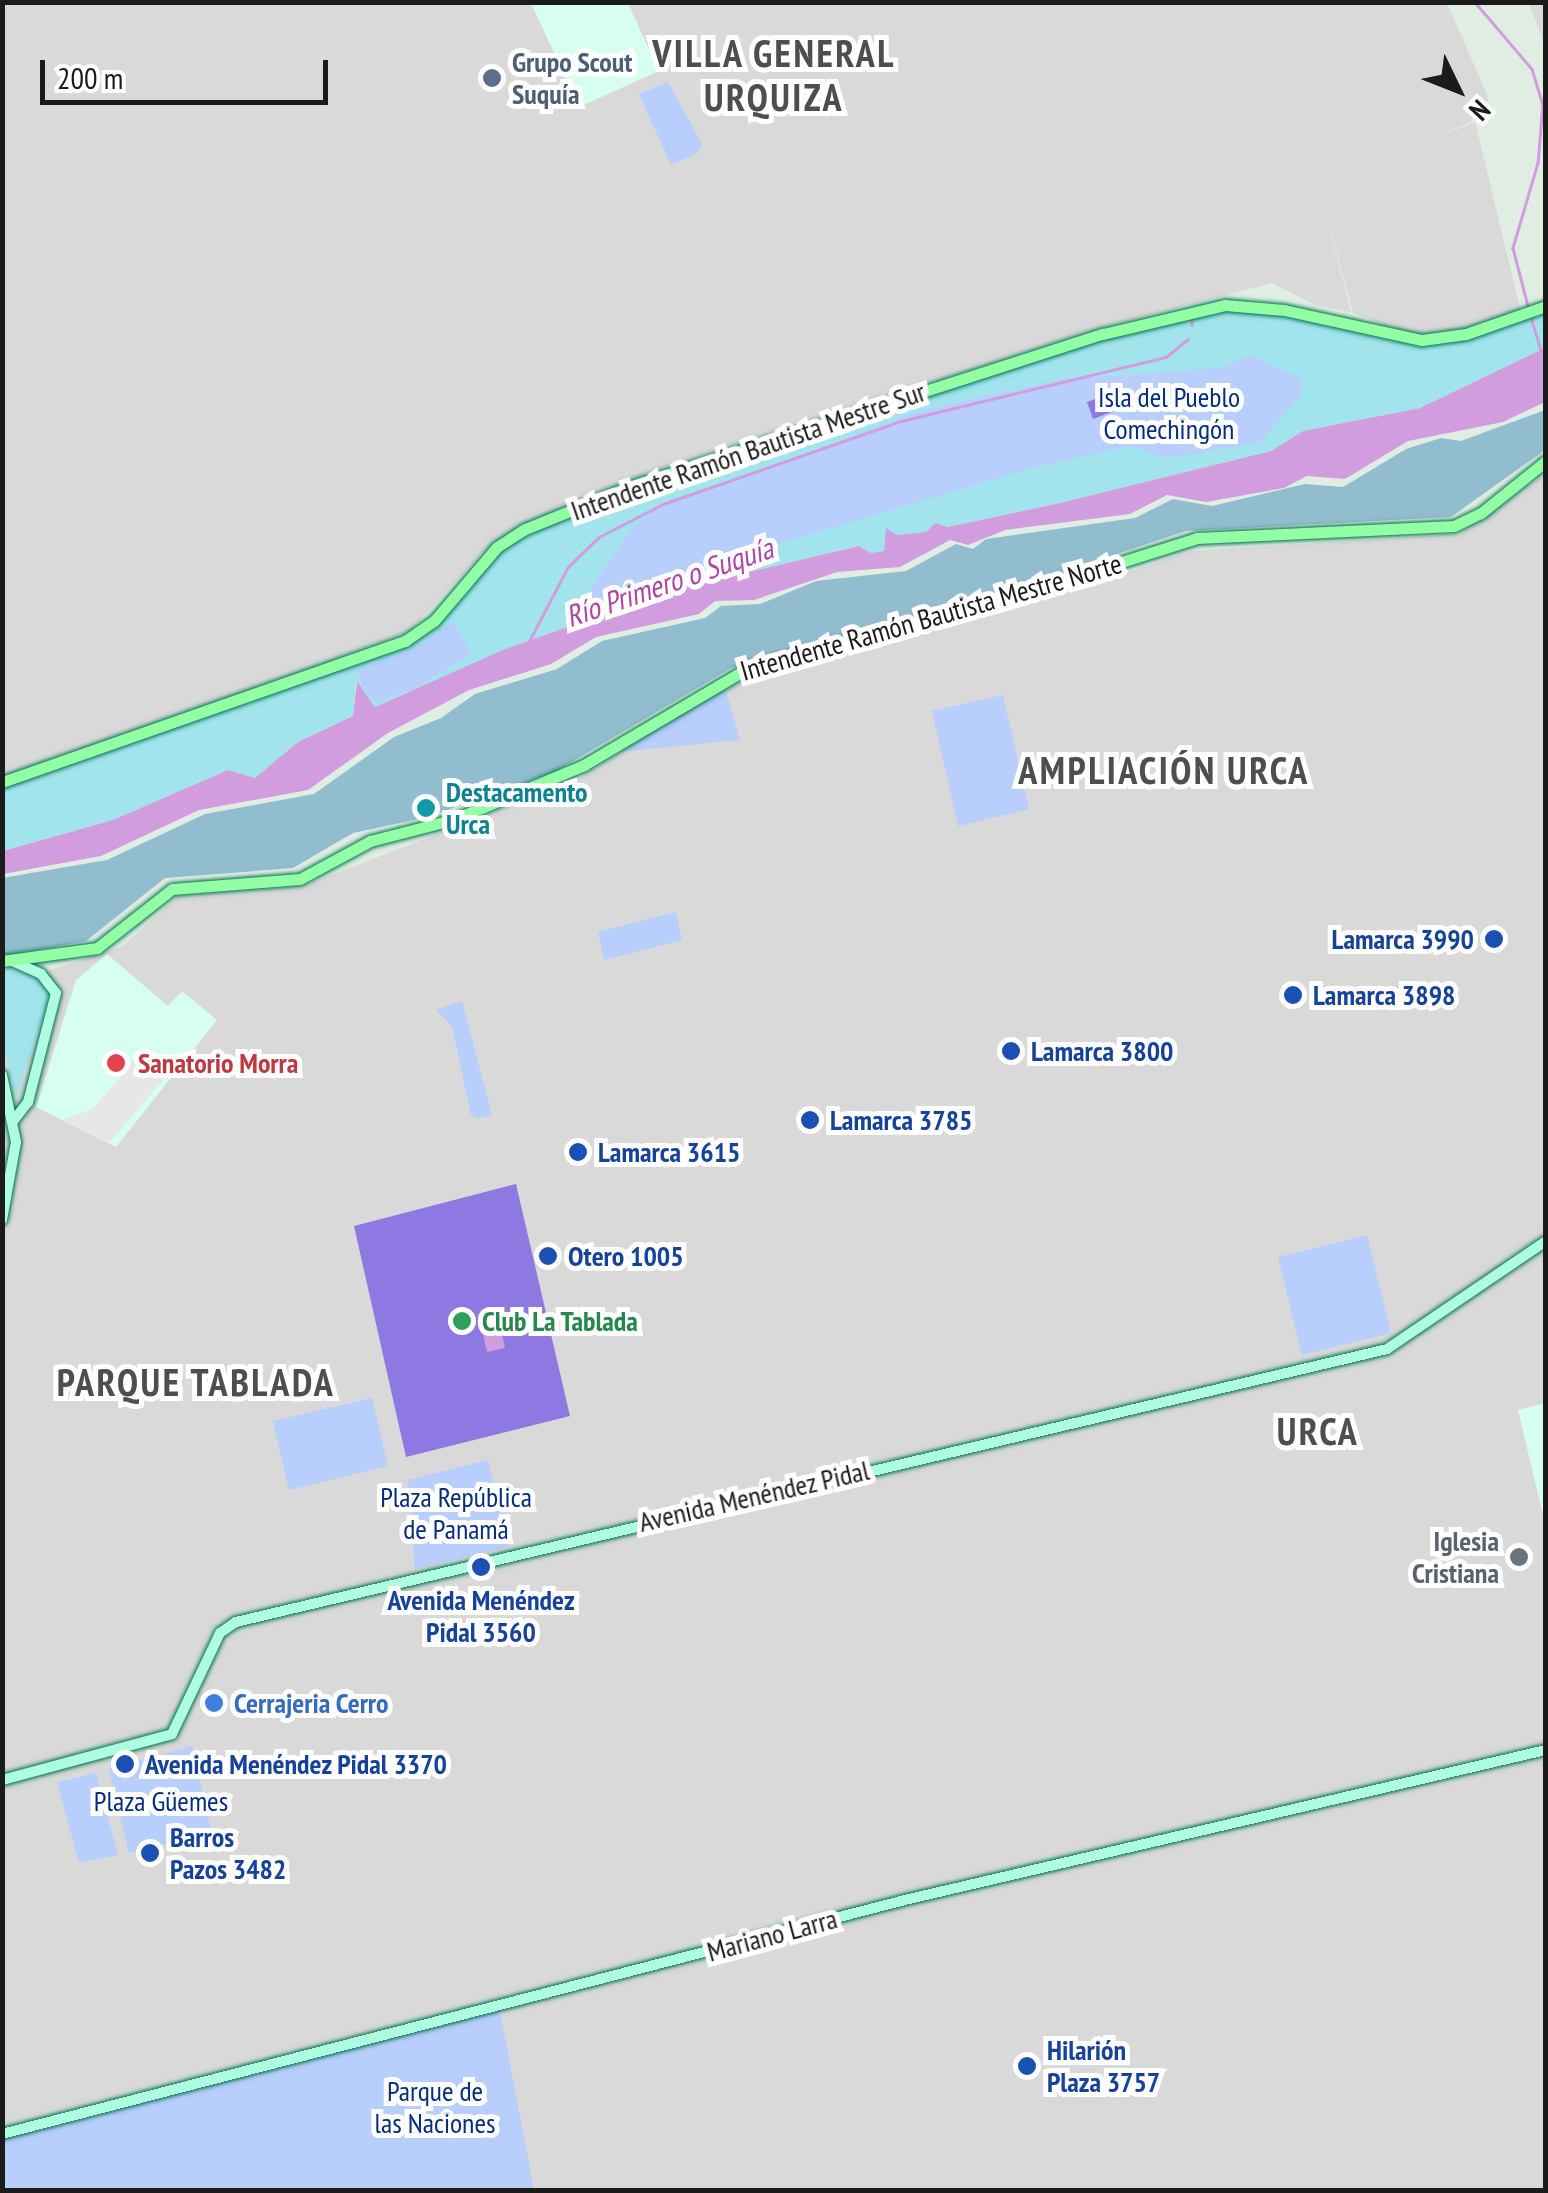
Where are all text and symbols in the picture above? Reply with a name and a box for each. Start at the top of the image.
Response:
district label: VILLA GENERAL URQUIZA [651,30,897,120]
scale bar [45,40,332,102]
north arrow [1408,40,1508,140]
place label: Grupo Scout Suquía [512,45,632,111]
text: 200 m [57,58,123,97]
marker: Grupo Scout Suquía [481,67,503,89]
text: N [1462,93,1499,129]
street label: Intendente Ramón Bautista Mestre Sur [566,374,930,528]
park label: Isla del Pueblo Comechingón [1098,380,1240,446]
water label: Río Primero o Suquía [561,530,777,634]
street label: Intendente Ramón Bautista Mestre Norte [736,546,1126,688]
district label: AMPLIACIÓN URCA [1018,747,1310,793]
place label: Destacamento Urca [446,775,588,841]
marker: Destacamento Urca [415,797,437,819]
place label: Lamarca 3990 [1332,922,1474,956]
marker: Lamarca 3990 [1483,928,1505,950]
place label: Lamarca 3898 [1313,978,1455,1012]
marker: Lamarca 3898 [1282,984,1304,1006]
place label: Lamarca 3800 [1031,1034,1173,1068]
marker: Lamarca 3800 [1000,1040,1022,1062]
place label: Sanatorio Morra [138,1046,298,1080]
marker: Sanatorio Morra [103,1050,129,1076]
place label: Lamarca 3785 [830,1103,972,1137]
marker: Lamarca 3785 [799,1109,821,1131]
place label: Lamarca 3615 [598,1135,740,1169]
marker: Lamarca 3615 [567,1141,589,1163]
place label: Otero 1005 [568,1239,684,1273]
marker: Otero 1005 [537,1245,559,1267]
place label: Club La Tablada [482,1304,639,1338]
marker: Club La Tablada [451,1310,473,1332]
district label: PARQUE TABLADA [56,1359,336,1405]
district label: URCA [1277,1408,1359,1454]
street label: Avenida Menéndez Pidal [635,1453,873,1539]
park label: Plaza República de Panamá [380,1480,532,1546]
place label: Iglesia Cristiana [1412,1524,1499,1590]
marker: Iglesia Cristiana [1508,1546,1530,1568]
marker: Avenida Menéndez Pidal 3560 [470,1556,492,1578]
place label: Avenida Menéndez Pidal 3560 [387,1583,575,1649]
place label: Cerrajeria Cerro [234,1686,389,1720]
marker: Cerrajeria Cerro [203,1692,225,1714]
place label: Avenida Menéndez Pidal 3370 [145,1747,448,1781]
marker: Avenida Menéndez Pidal 3370 [114,1753,136,1775]
park label: Plaza Güemes [94,1784,228,1818]
place label: Barros Pazos 3482 [170,1820,286,1886]
marker: Barros Pazos 3482 [139,1842,161,1864]
street label: Mariano Larra [703,1902,841,1968]
place label: Hilarión Plaza 3757 [1047,2033,1160,2099]
marker: Hilarión Plaza 3757 [1016,2055,1038,2077]
park label: Parque de las Naciones [375,2074,495,2140]

